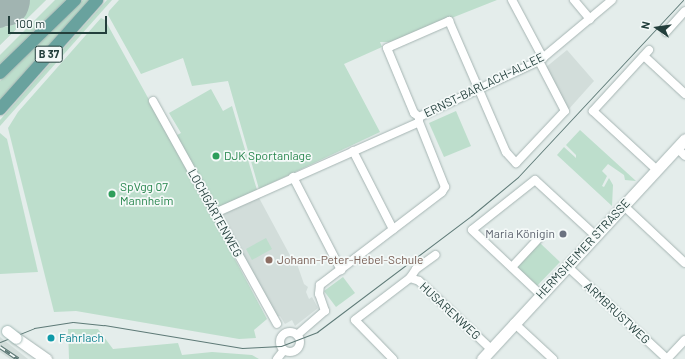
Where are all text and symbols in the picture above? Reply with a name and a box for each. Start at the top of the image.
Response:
scale bar [10,8,109,34]
north arrow [637,8,677,48]
text: 100 m [15,16,45,30]
text: N [638,20,652,30]
road number: B 37 [34,45,64,63]
street label: ERNST-BARLACH-ALLEE [422,50,546,120]
place label: DJK Sportanlage [224,149,311,163]
marker: DJK Sportanlage [211,151,221,161]
street label: LOCHGÄRTENWEG [185,166,245,260]
place label: SpVgg 07 Mannheim [120,180,173,208]
marker: SpVgg 07 Mannheim [107,189,117,199]
street label: HERMSHEIMER STRASSE [533,196,633,302]
place label: Maria Königin [485,227,555,241]
marker: Maria Königin [558,229,568,239]
place label: Johann-Peter-Hebel-Schule [277,253,423,267]
marker: Johann-Peter-Hebel-Schule [264,255,274,265]
street label: HUSARENWEG [417,279,483,343]
street label: ARMBRUSTWEG [581,279,653,347]
place label: Fahrlach [59,331,104,345]
marker: Fahrlach [46,333,56,343]

